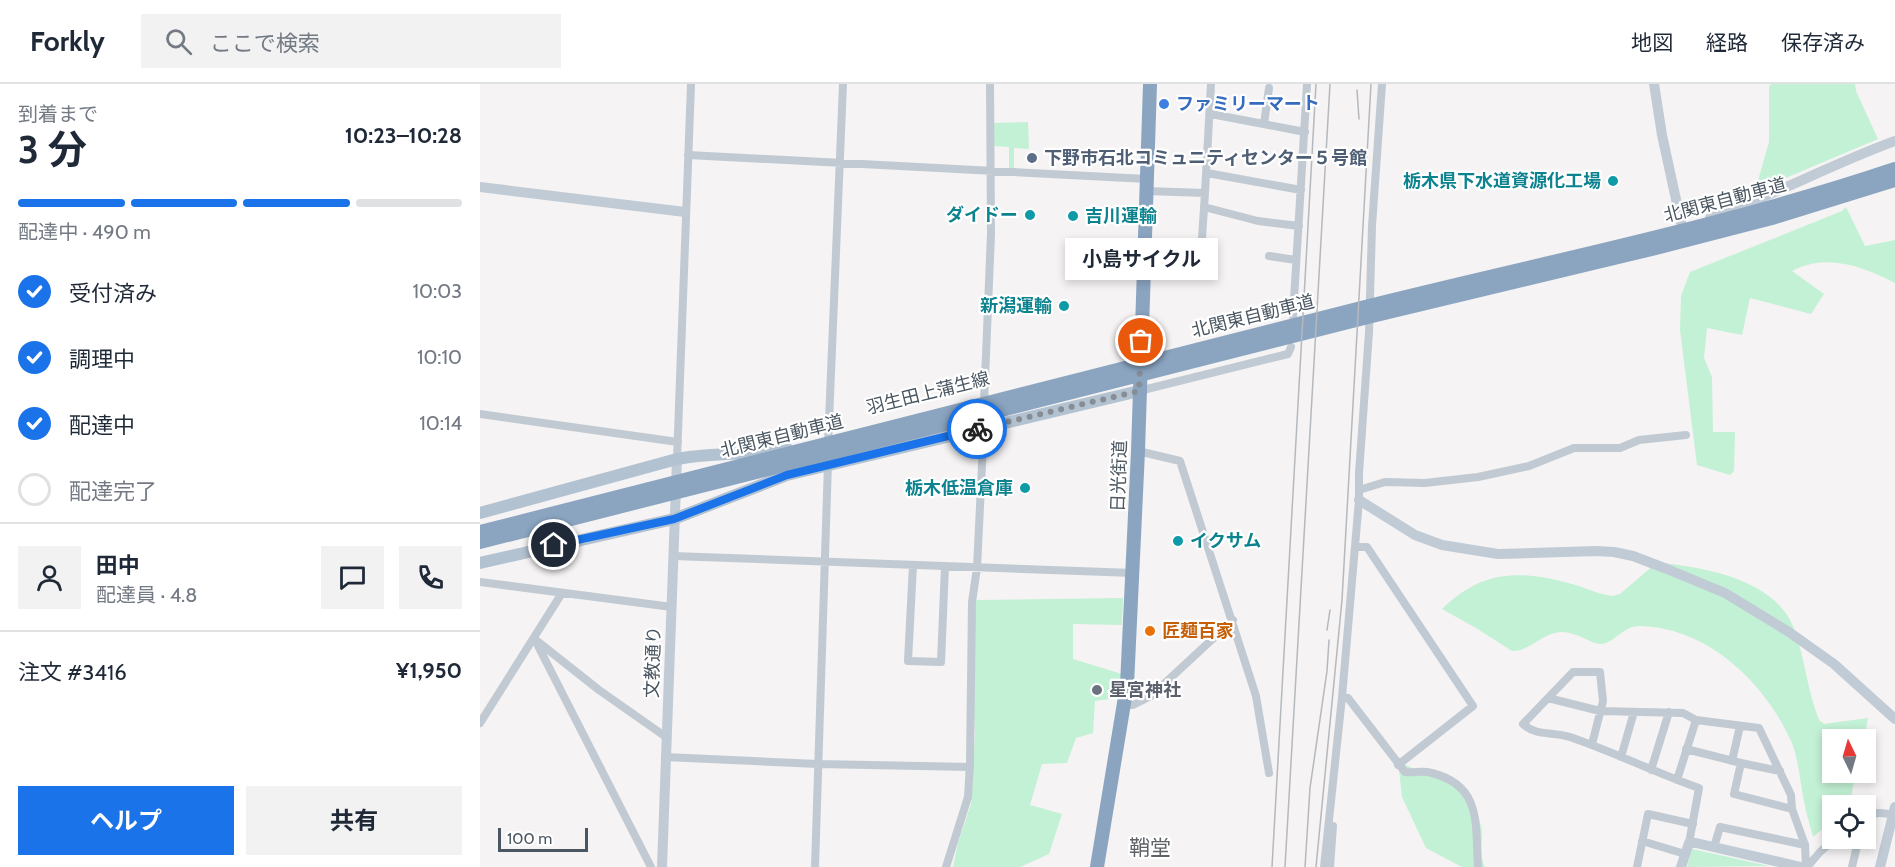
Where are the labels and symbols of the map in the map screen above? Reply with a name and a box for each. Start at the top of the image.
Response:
place label: ファミリーマート [1176,93,1320,115]
marker: ファミリーマート [1157,97,1171,111]
place label: 下野市石北コミュニティセンター５号館 [1044,147,1367,169]
marker: 下野市石北コミュニティセンター５号館 [1025,151,1039,165]
place label: 栃木県下水道資源化工場 [1403,170,1601,192]
street label: 北関東自動車道 [1661,173,1789,227]
marker: 栃木県下水道資源化工場 [1606,174,1620,188]
place label: ダイドー [946,204,1018,226]
place label: 吉川運輸 [1085,205,1157,227]
marker: ダイドー [1023,208,1037,222]
marker: 吉川運輸 [1066,209,1080,223]
callout: 小島サイクル [1064,239,1218,281]
street label: 北関東自動車道 [1189,290,1317,342]
place label: 新潟運輸 [980,295,1052,317]
marker: 新潟運輸 [1057,299,1071,313]
pin [1115,315,1166,366]
street label: 羽生田上蒲生線 [864,367,992,419]
courier [947,399,1007,459]
street label: 北関東自動車道 [718,410,846,462]
street label: 日光街道 [1107,440,1131,512]
place label: 栃木低温倉庫 [905,477,1013,499]
marker: 栃木低温倉庫 [1018,481,1032,495]
pin [528,519,579,570]
place label: イクサム [1190,530,1261,552]
marker: イクサム [1171,534,1185,548]
place label: 匠麺百家 [1162,620,1234,642]
marker: 匠麺百家 [1143,624,1157,638]
street label: 文教通り [641,626,665,698]
place label: 星宮神社 [1109,679,1181,701]
marker: 星宮神社 [1090,683,1104,697]
north arrow [1822,729,1876,783]
scale bar [498,825,588,852]
district label: 鞘堂 [1129,835,1171,860]

